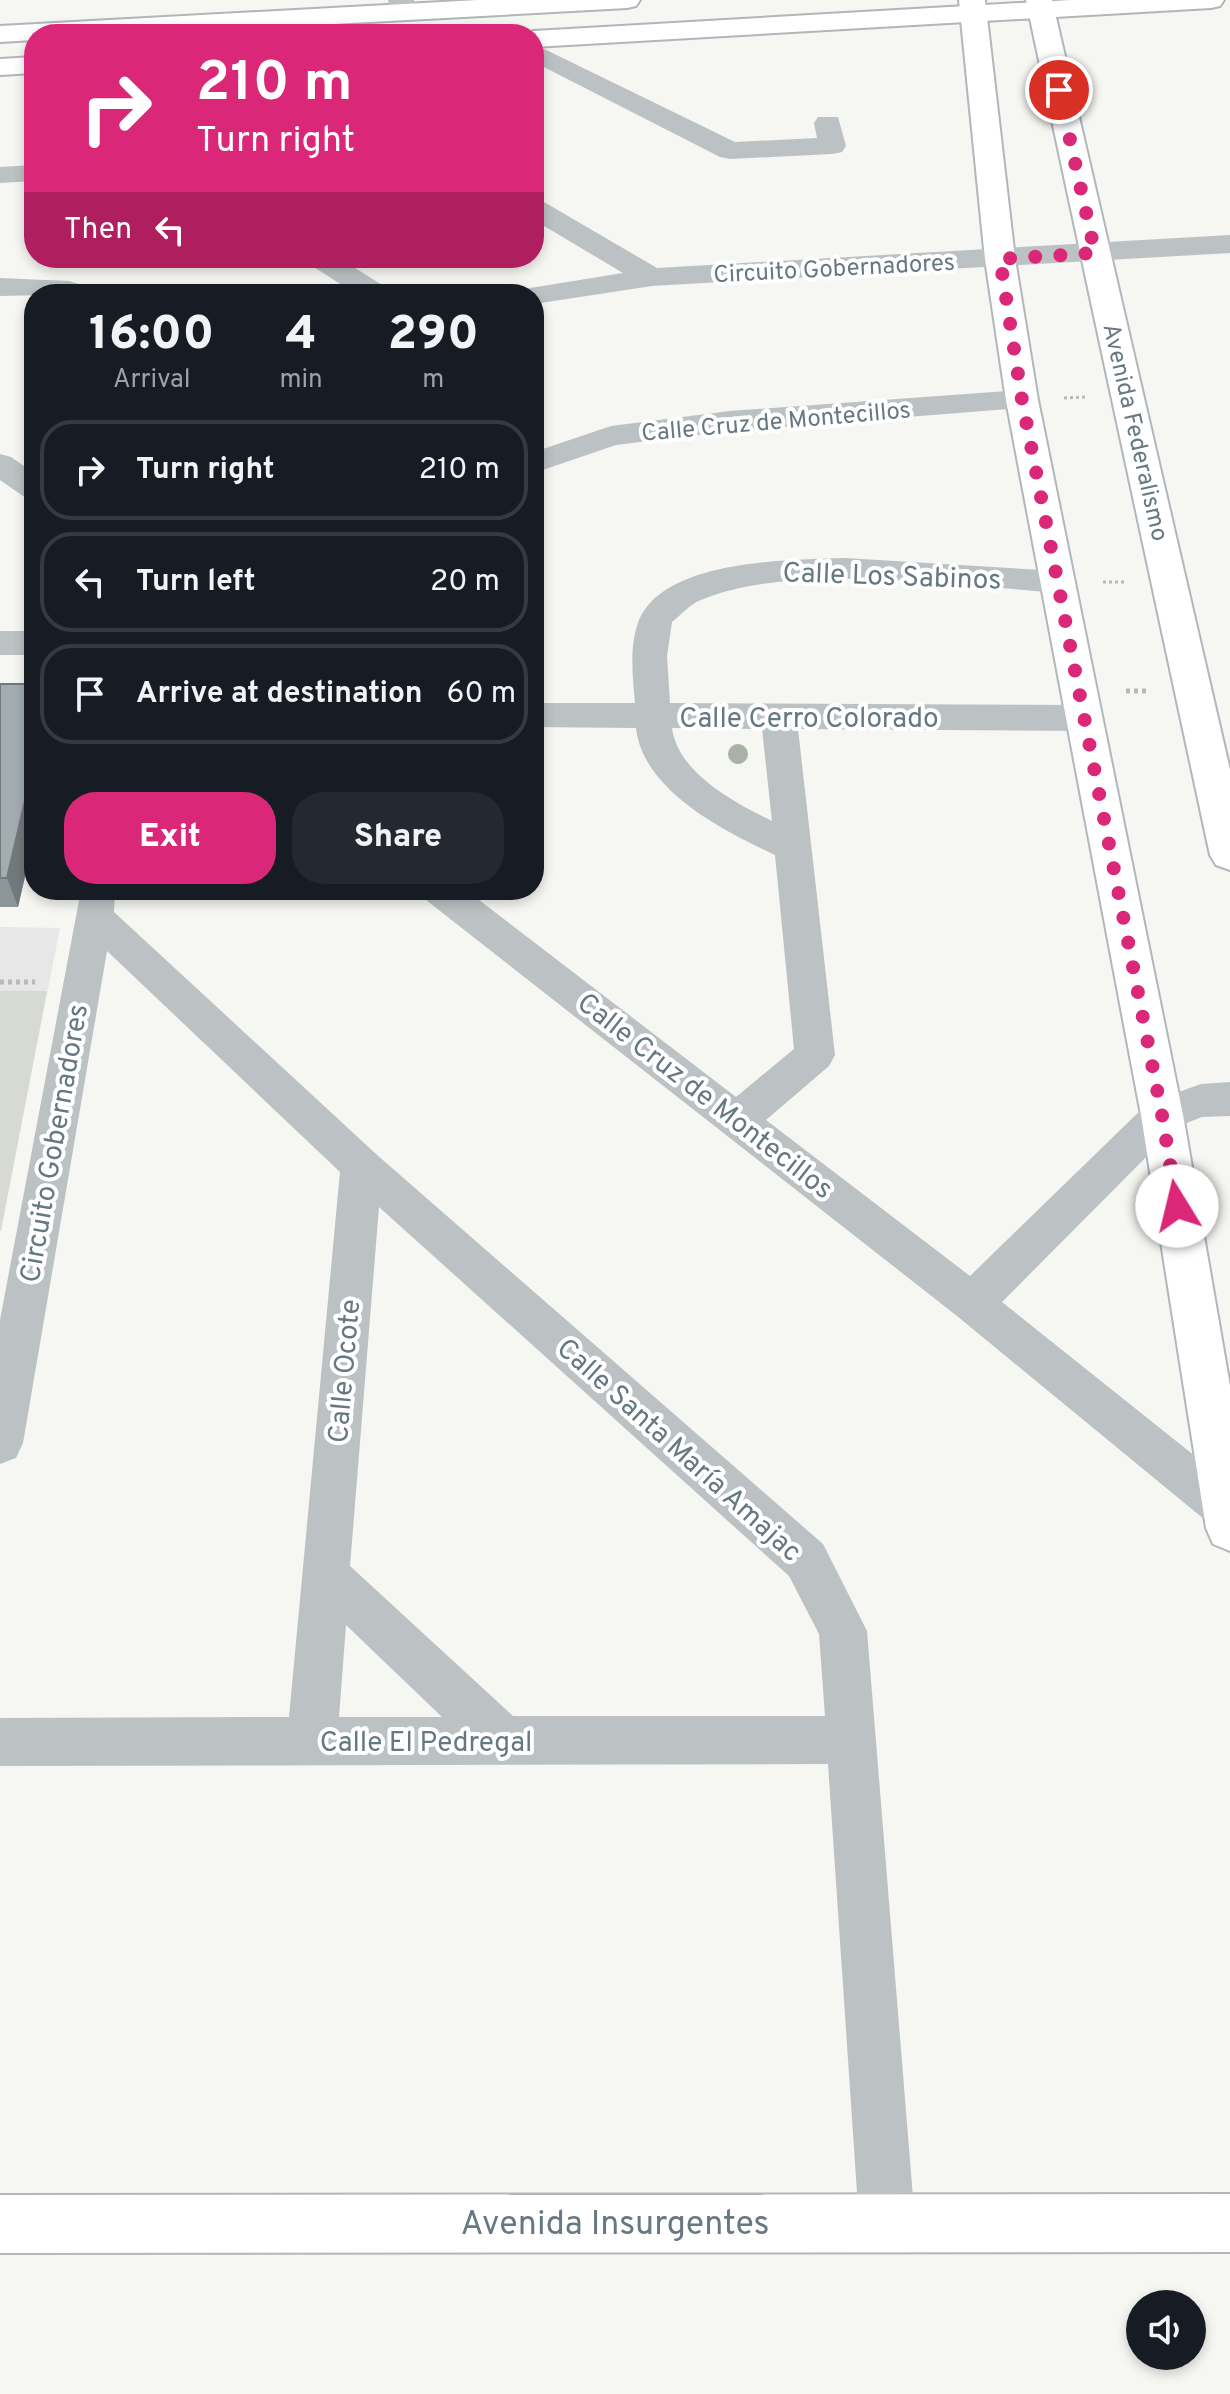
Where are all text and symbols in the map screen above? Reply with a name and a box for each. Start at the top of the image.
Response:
text: 210 m [196,50,353,120]
icon: right [64,56,168,160]
pin [1025,56,1093,124]
icon: arrive [1037,68,1081,112]
text: Turn right [196,119,355,165]
icon: left [148,208,192,252]
text: Then [64,212,132,249]
street label: Circuito Gobernadores [713,249,956,291]
text: 16:00 [89,306,214,366]
text: 4 [285,306,317,366]
text: 290 [388,306,479,366]
street label: Avenida Federalismo [1094,321,1174,544]
text: Arrival [113,364,190,397]
text: min [279,364,323,397]
text: m [422,364,444,397]
street label: Calle Cruz de Montecillos [640,396,912,450]
icon: right [68,448,112,492]
text: Turn right [136,452,274,489]
text: 210 m [419,452,500,489]
street label: Calle Los Sabinos [782,556,1002,600]
icon: left [68,560,112,604]
text: Turn left [136,564,256,601]
text: 20 m [430,564,500,601]
icon: arrive [68,672,112,716]
text: Arrive at destination [136,676,422,713]
text: 60 m [446,676,516,713]
street label: Calle Cerro Colorado [679,702,939,738]
button: Exit [64,792,276,884]
button: Share [292,792,504,884]
street label: Calle Cruz de Montecillos [569,986,839,1209]
street label: Circuito Gobernadores [14,1001,98,1286]
position arrow [1135,1164,1219,1248]
street label: Calle Ocote [322,1298,370,1445]
street label: Calle Santa María Amajac [548,1332,808,1571]
street label: Calle El Pedregal [320,1726,532,1762]
street label: Avenida Insurgentes [461,2204,769,2247]
map controls [1126,2290,1206,2370]
button: sound [1126,2290,1206,2370]

